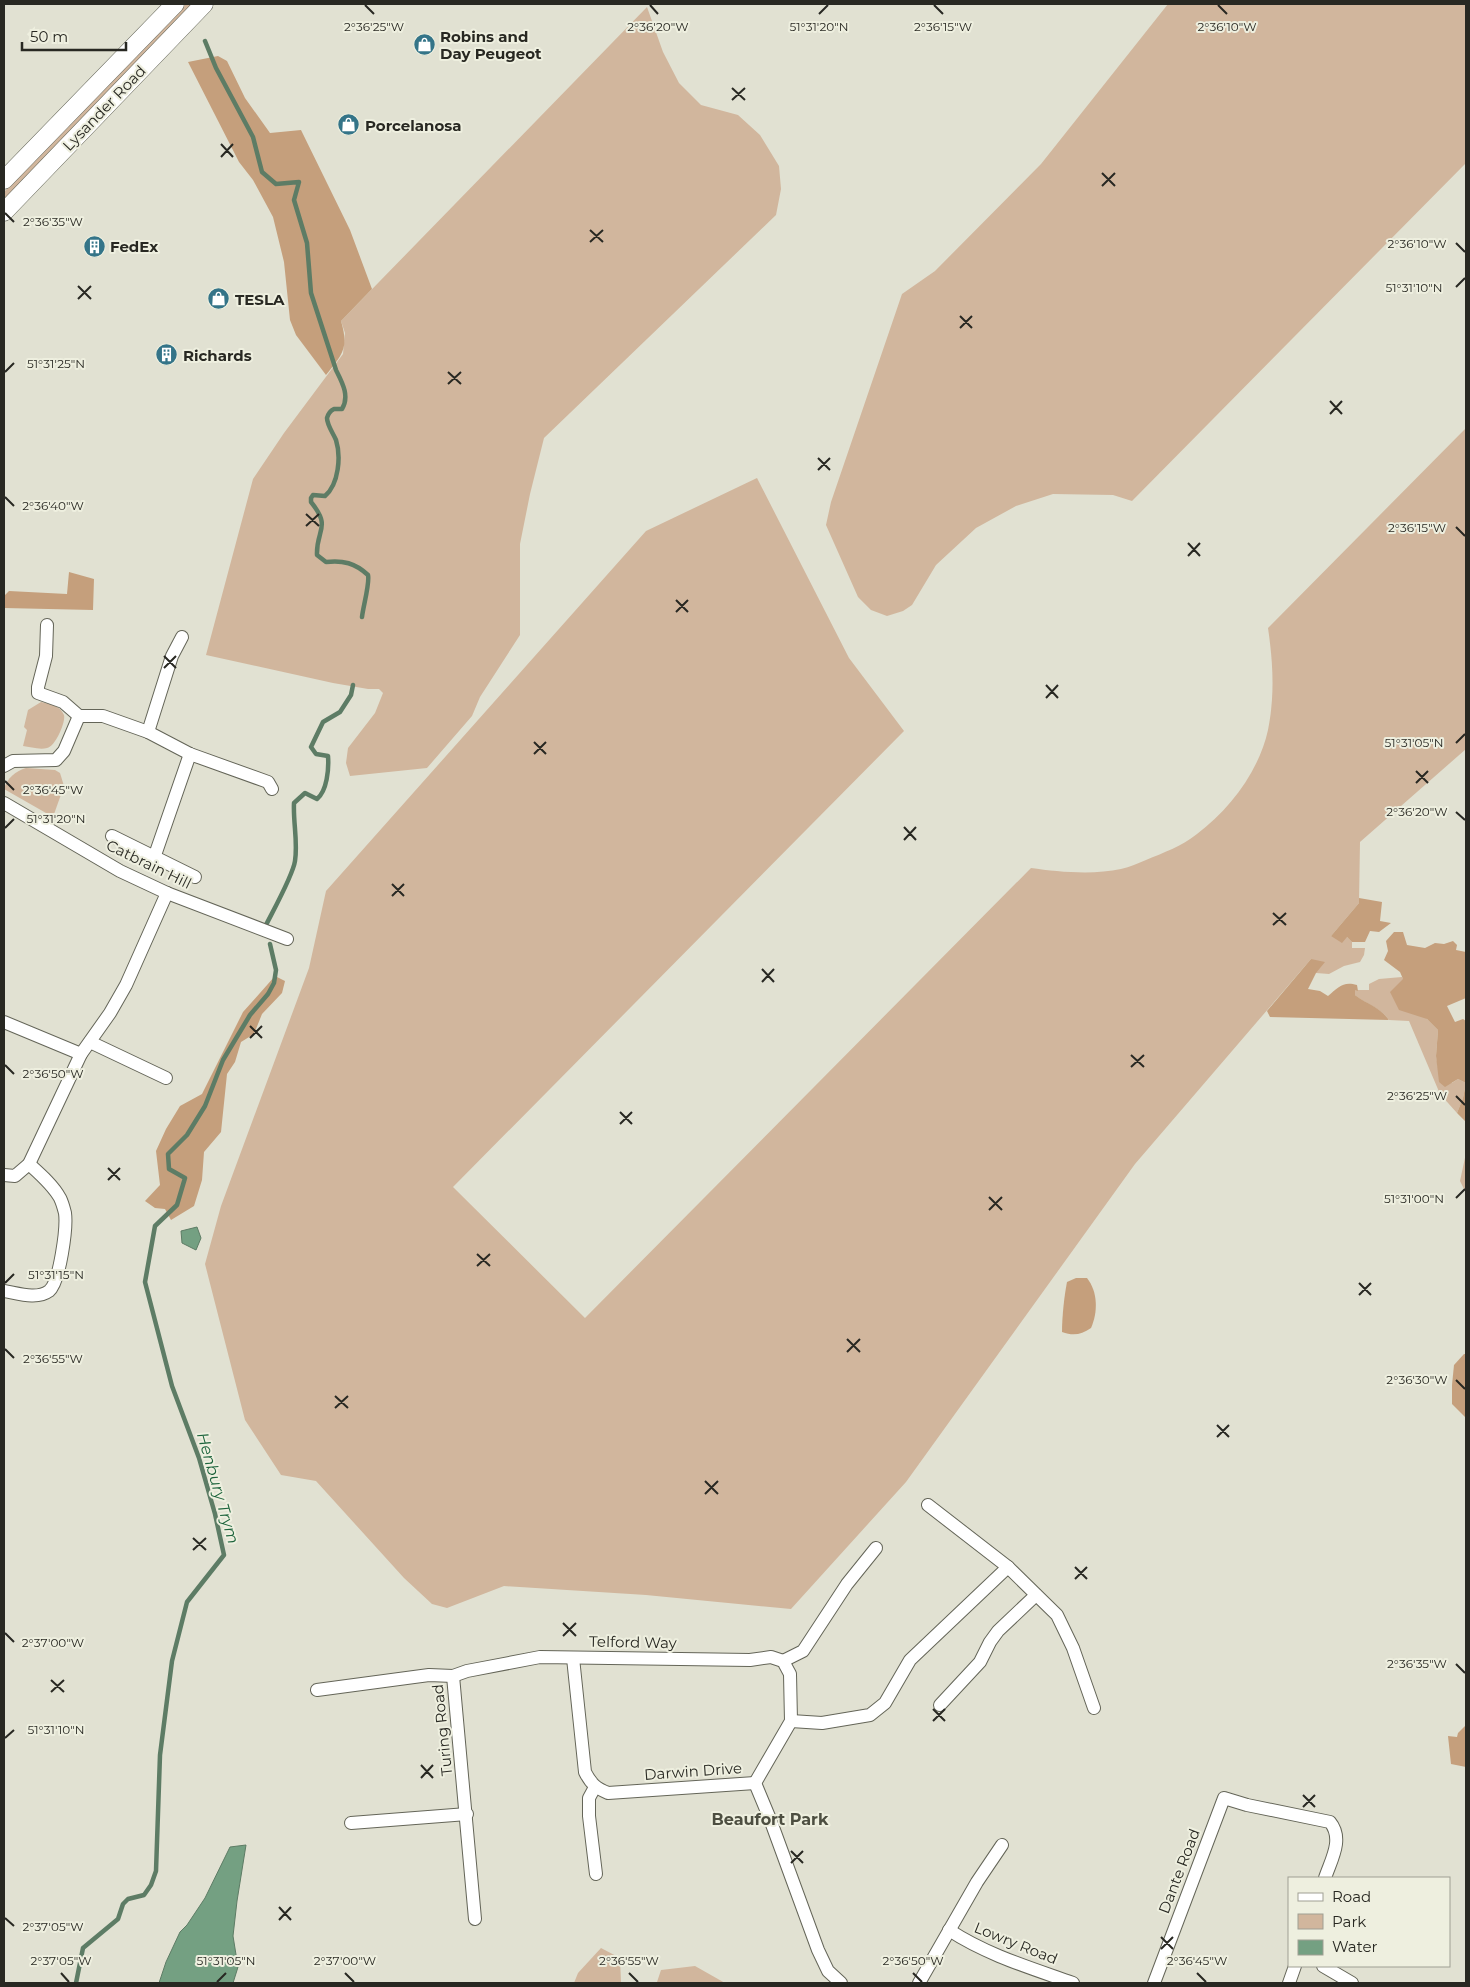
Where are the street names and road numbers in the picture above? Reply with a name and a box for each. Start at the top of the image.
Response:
street label: Lysander Road [58,61,150,155]
street label: Catbrain Hill [103,835,195,893]
street label: Telford Way [589,1632,678,1652]
street label: Turing Road [428,1683,456,1777]
street label: Darwin Drive [643,1758,743,1784]
street label: Dante Road [1154,1826,1204,1916]
street label: Lowry Road [972,1918,1060,1968]

